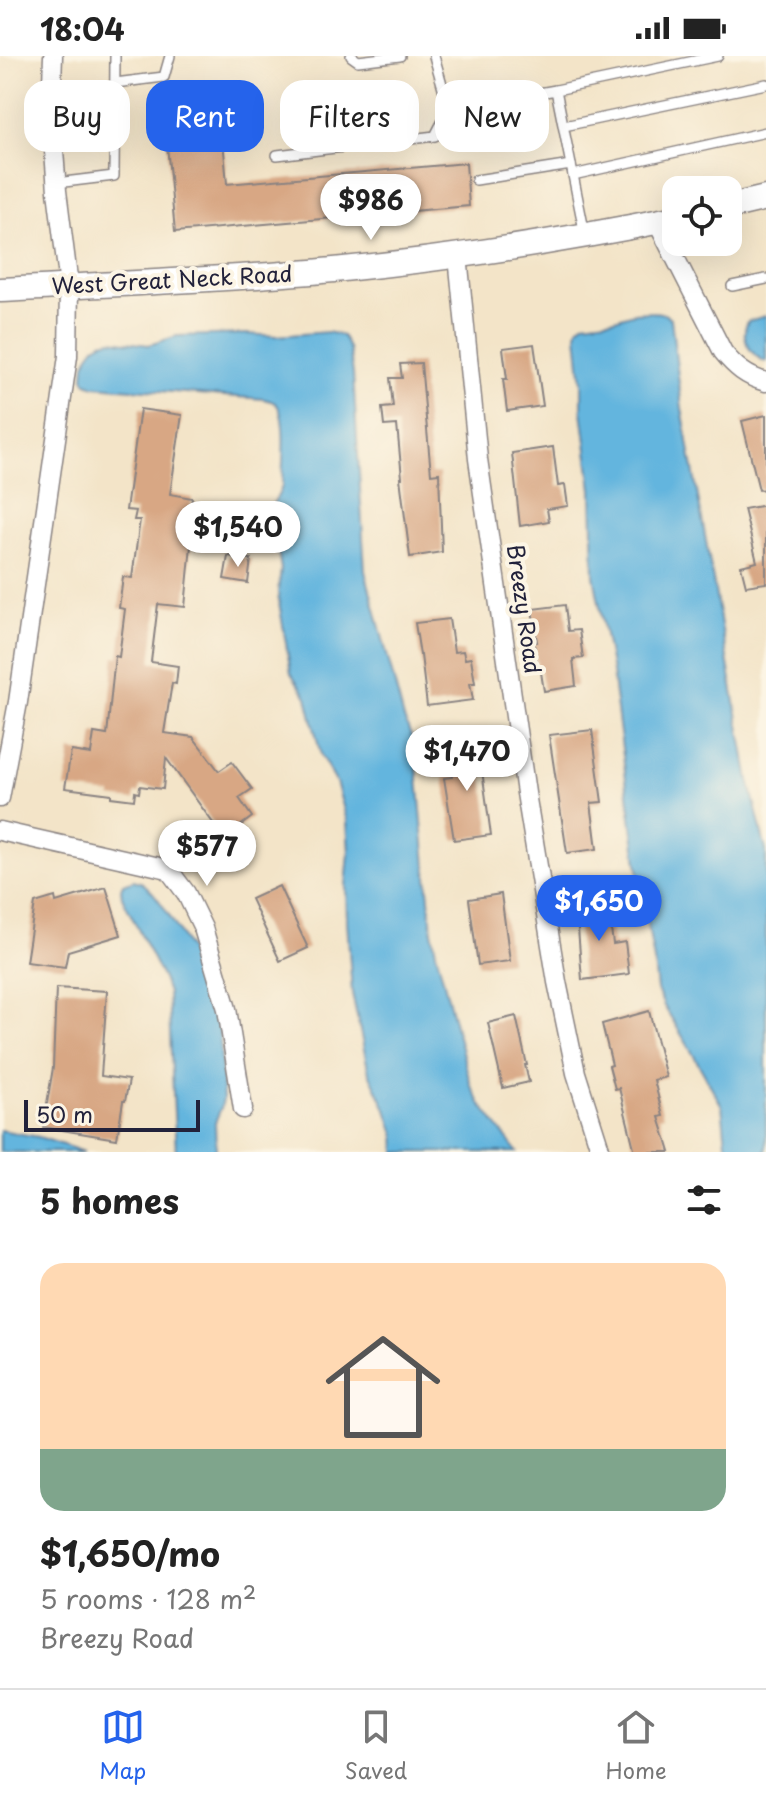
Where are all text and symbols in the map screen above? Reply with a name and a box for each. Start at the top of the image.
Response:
text: 18:04 [40,6,125,51]
chip: Buy [24,80,130,152]
chip: Rent [146,80,264,152]
chip: Filters [280,80,419,152]
chip: New [435,80,549,152]
pin: $986 [324,174,418,242]
map controls [662,176,742,256]
button: locate [662,176,742,256]
text: $986 [338,180,404,219]
street label: West Great Neck Road [51,256,293,301]
pin: $1,540 [173,501,303,569]
text: $1,540 [193,507,283,546]
street label: Breezy Road [500,542,551,676]
pin: $1,470 [402,725,532,793]
text: $1,470 [424,731,510,770]
pin: $577 [160,820,254,888]
text: $577 [176,826,238,865]
pin: $1,650 [534,875,664,943]
text: $1,650 [555,881,643,920]
scale bar [24,1096,200,1132]
text: 50 m [36,1097,93,1130]
text: 5 homes [40,1174,179,1226]
icon: filters [682,1178,726,1222]
icon: home [311,1315,455,1459]
text: $1,650/mo [40,1527,220,1579]
text: 5 rooms · 128 m² [40,1579,256,1618]
text: Breezy Road [40,1618,194,1657]
tab: Map [99,1705,146,1786]
tab: Saved [345,1705,407,1786]
tab: Home [606,1705,667,1786]

